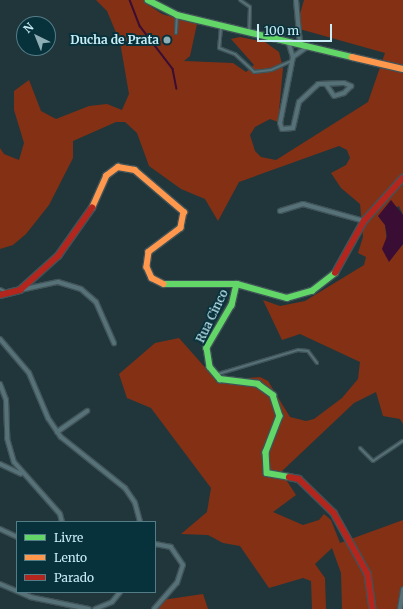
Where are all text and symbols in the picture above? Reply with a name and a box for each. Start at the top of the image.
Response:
north arrow [16,16,56,56]
scale bar [259,16,334,42]
text: N [21,20,36,36]
text: 100 m [264,23,299,38]
place label: Ducha de Prata [70,33,159,47]
marker: Ducha de Prata [162,35,172,45]
street label: Rua Cinco [193,287,231,345]
legend [16,521,156,593]
text: Livre [54,530,83,545]
text: Lento [54,550,87,565]
text: Parado [54,570,94,585]

